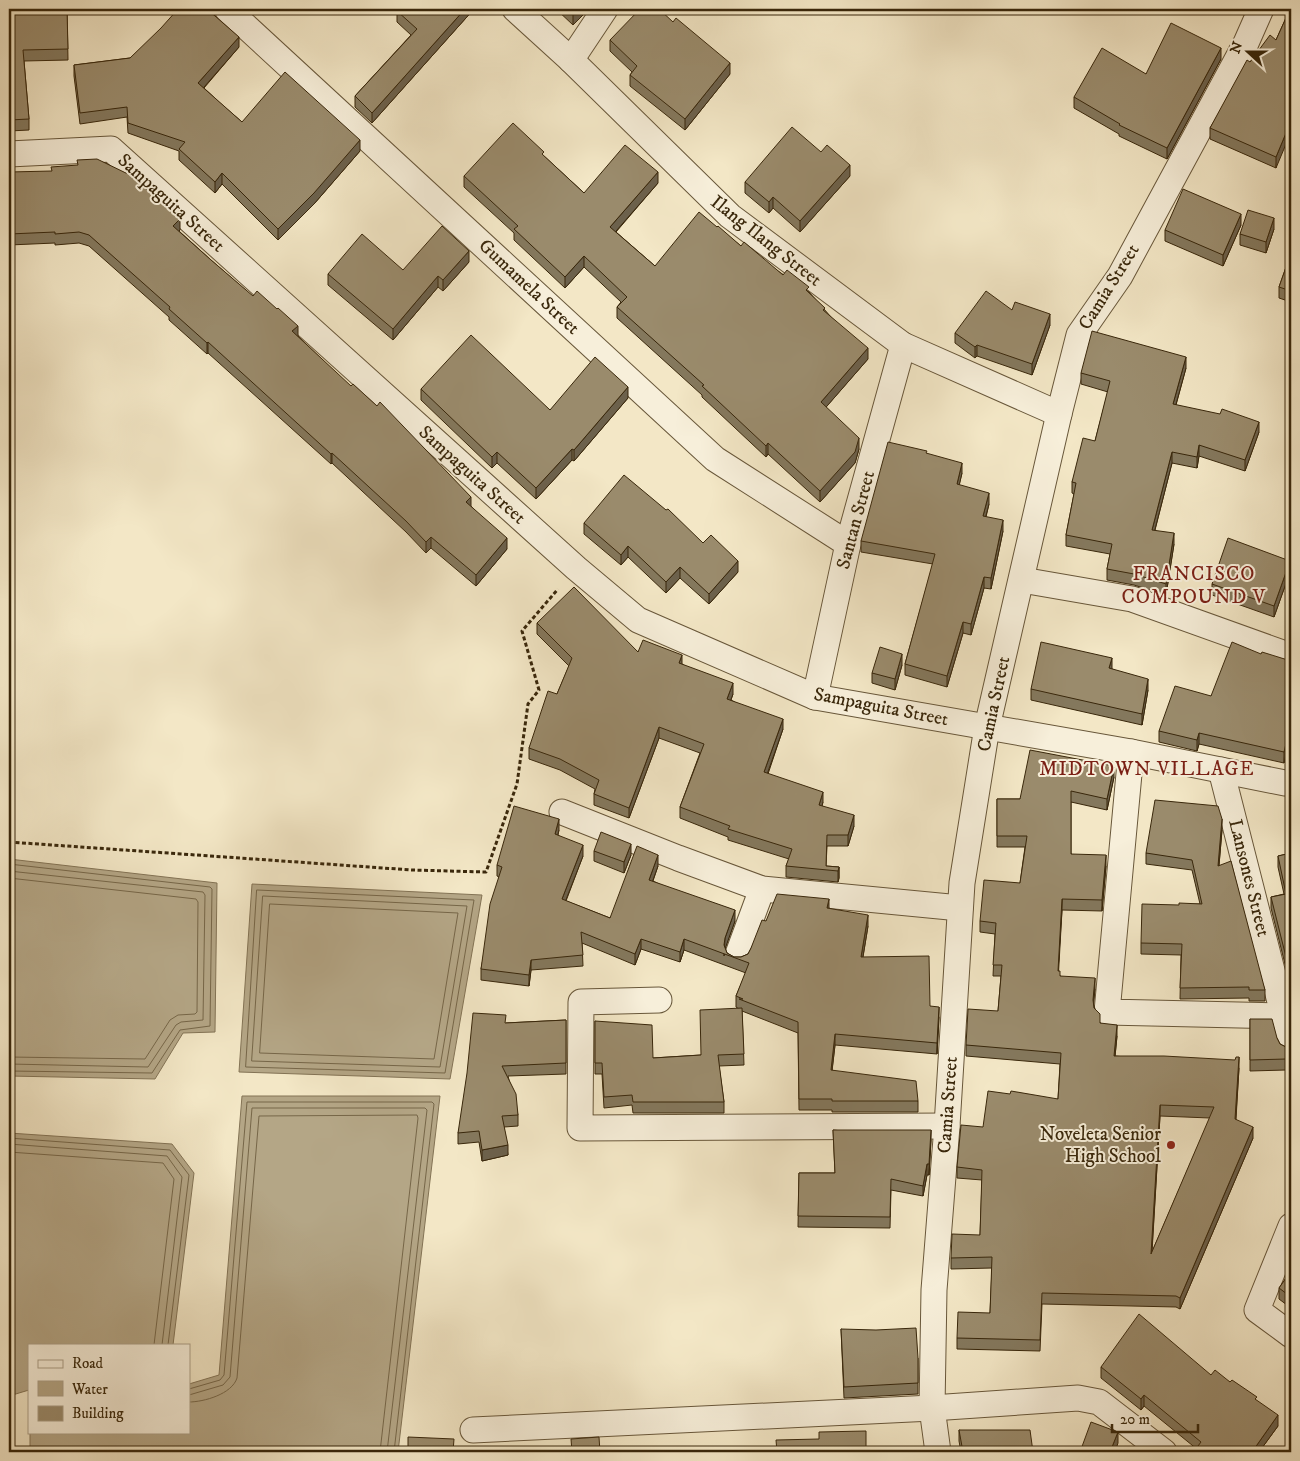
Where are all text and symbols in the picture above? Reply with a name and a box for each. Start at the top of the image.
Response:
north arrow [1222,28,1272,78]
text: N [1226,39,1247,56]
street label: Sampaguita Street [113,149,229,257]
street label: Ilang Ilang Street [706,190,826,292]
street label: Gumamela Street [474,234,584,340]
street label: Camia Street [1074,240,1144,334]
street label: Sampaguita Street [414,421,530,529]
street label: Santan Street [832,468,880,572]
district label: FRANCISCO COMPOUND V [1122,562,1266,610]
street label: Camia Street [973,654,1015,754]
street label: Sampaguita Street [812,683,950,731]
district label: MIDTOWN VILLAGE [1039,757,1255,782]
street label: Lansones Street [1223,817,1275,939]
street label: Camia Street [933,1056,963,1154]
place label: Noveleta Senior High School [1040,1123,1161,1168]
marker: Noveleta Senior High School [1165,1139,1177,1151]
legend [28,1344,190,1434]
text: Road [72,1354,104,1373]
text: Water [71,1380,108,1399]
scale bar [1112,1401,1199,1433]
text: Building [72,1404,124,1423]
text: 20 m [1120,1410,1150,1429]

